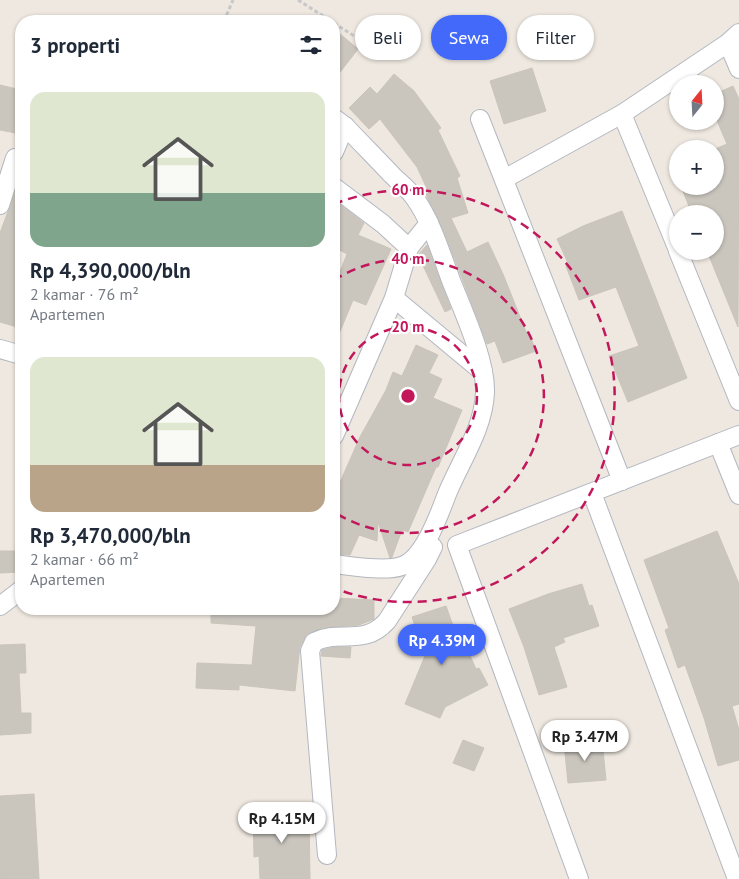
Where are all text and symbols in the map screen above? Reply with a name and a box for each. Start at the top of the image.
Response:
chip: Beli [355,15,421,60]
chip: Sewa [431,15,507,60]
chip: Filter [517,15,594,60]
icon: filters [297,31,325,59]
text: 3 properti [30,32,120,59]
north arrow [669,75,724,130]
map controls [669,75,724,260]
icon: home [133,124,223,214]
button: + [669,140,724,195]
text: 60 m [392,180,424,199]
button: − [669,205,724,260]
text: 40 m [392,249,424,268]
text: Rp 4,390,000/bln [30,257,191,284]
text: 2 kamar · 76 m² [30,284,139,304]
text: Apartemen [30,304,105,324]
text: 20 m [392,317,424,336]
centre of rings [399,387,417,405]
icon: home [133,389,223,479]
text: Rp 3,470,000/bln [30,522,191,549]
text: 2 kamar · 66 m² [30,549,139,569]
text: Apartemen [30,569,105,589]
pin: Rp 4.39M [390,624,494,666]
text: Rp 4.39M [409,630,475,650]
pin: Rp 3.47M [533,720,637,762]
text: Rp 3.47M [552,726,618,746]
pin: Rp 4.15M [230,802,334,844]
text: Rp 4.15M [249,808,315,828]

